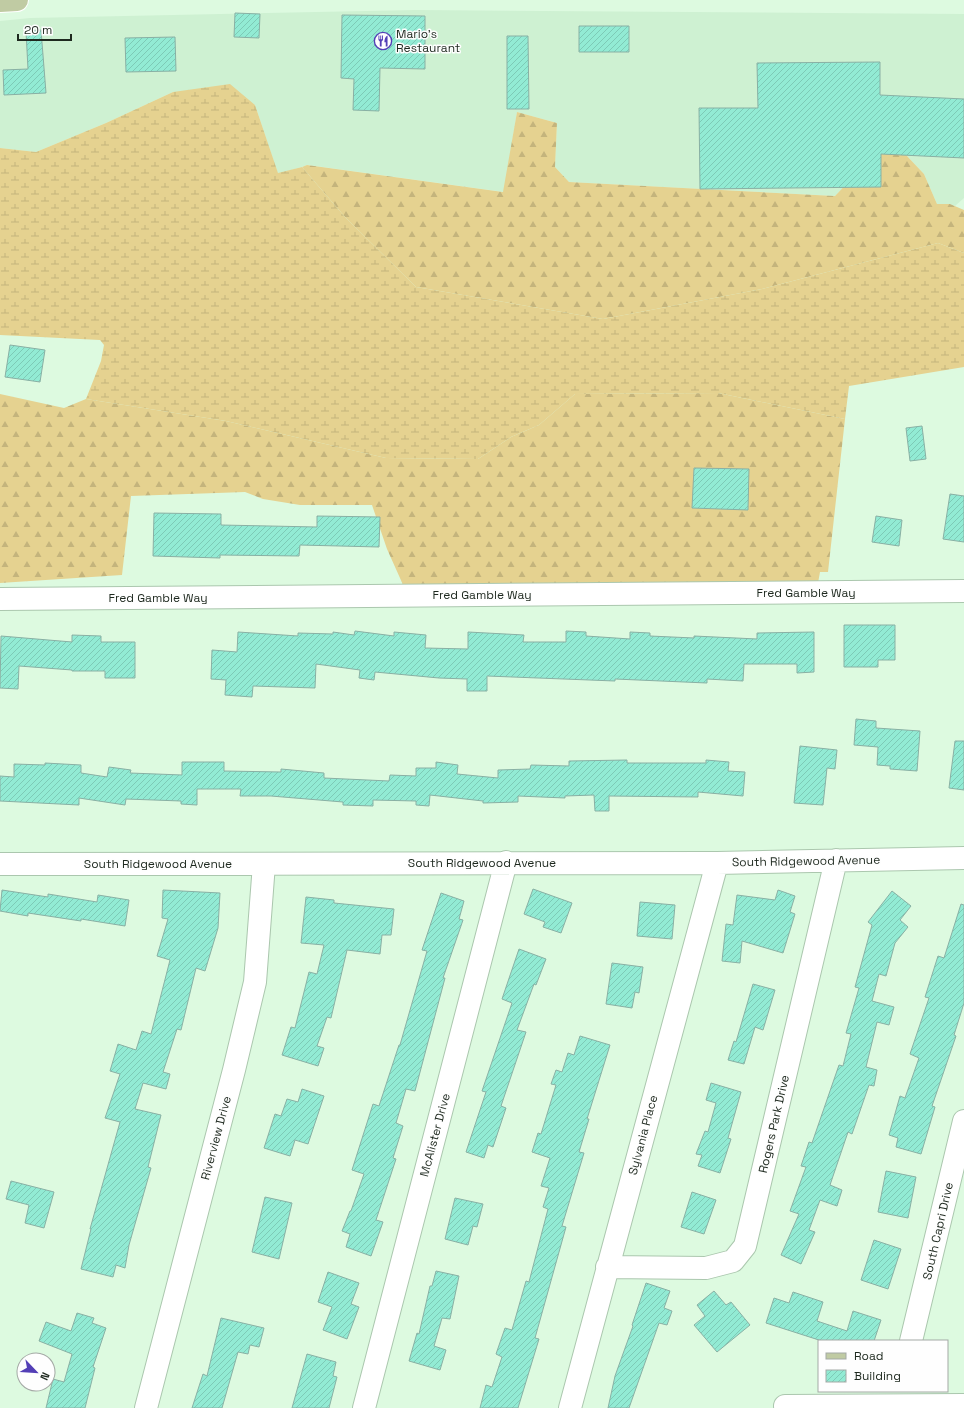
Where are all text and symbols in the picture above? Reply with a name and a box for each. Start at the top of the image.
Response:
scale bar [18,16,71,42]
text: 20 m [24,22,52,38]
place label: Mario's Restaurant [396,26,460,56]
restaurant icon: Mario's Restaurant [373,31,393,51]
street label: Fred Gamble Way [756,585,856,601]
street label: Fred Gamble Way [432,587,532,603]
street label: Fred Gamble Way [108,590,208,606]
street label: South Ridgewood Avenue [732,852,880,870]
street label: South Ridgewood Avenue [408,855,556,871]
street label: South Ridgewood Avenue [84,856,232,872]
street label: Rogers Park Drive [755,1073,793,1175]
street label: McAlister Drive [416,1091,454,1179]
street label: Sylvania Place [625,1093,661,1177]
street label: Riverview Drive [197,1094,235,1182]
street label: South Capri Drive [919,1181,957,1281]
legend [818,1340,948,1392]
text: Road [854,1348,883,1364]
north arrow [16,1352,56,1392]
text: Building [854,1368,901,1384]
text: N [37,1370,53,1383]

